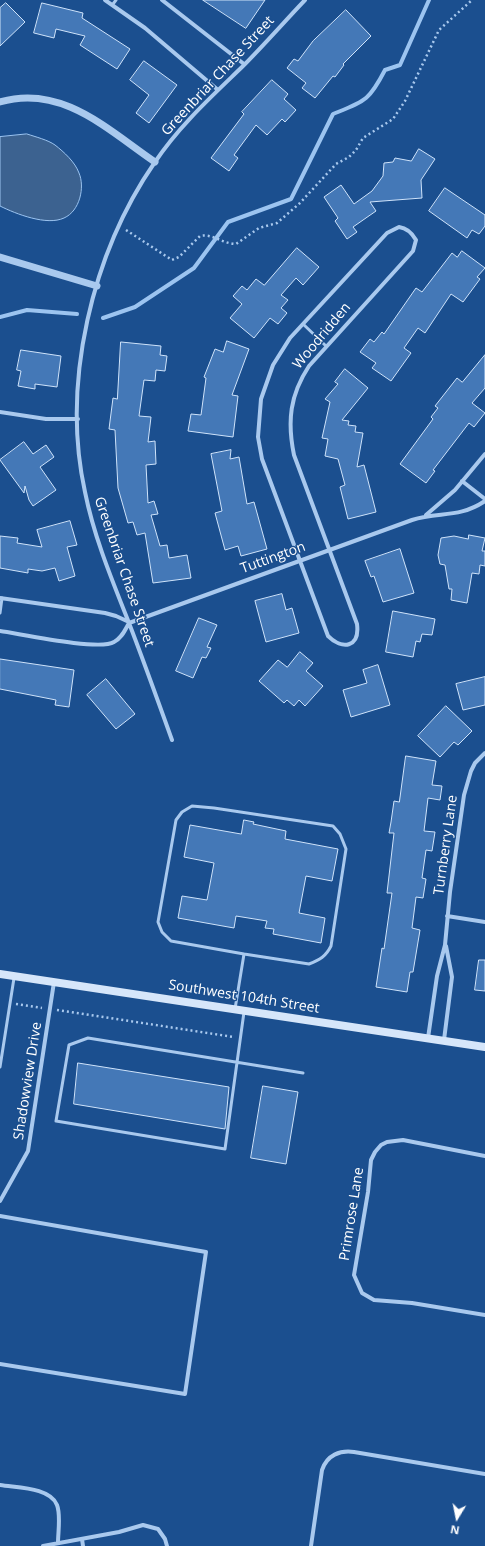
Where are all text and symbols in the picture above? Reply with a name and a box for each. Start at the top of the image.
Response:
street label: Greenbriar Chase Street [158,13,278,139]
street label: Woodridden [289,300,355,372]
street label: Greenbriar Chase Street [90,495,158,649]
street label: Tuttington [238,538,308,578]
street label: Turnberry Lane [431,794,461,896]
street label: Southwest 104th Street [167,977,321,1017]
street label: Shadowview Drive [10,1021,46,1141]
street label: Primrose Lane [336,1166,368,1262]
north arrow [437,1498,477,1538]
text: N [449,1522,461,1538]

